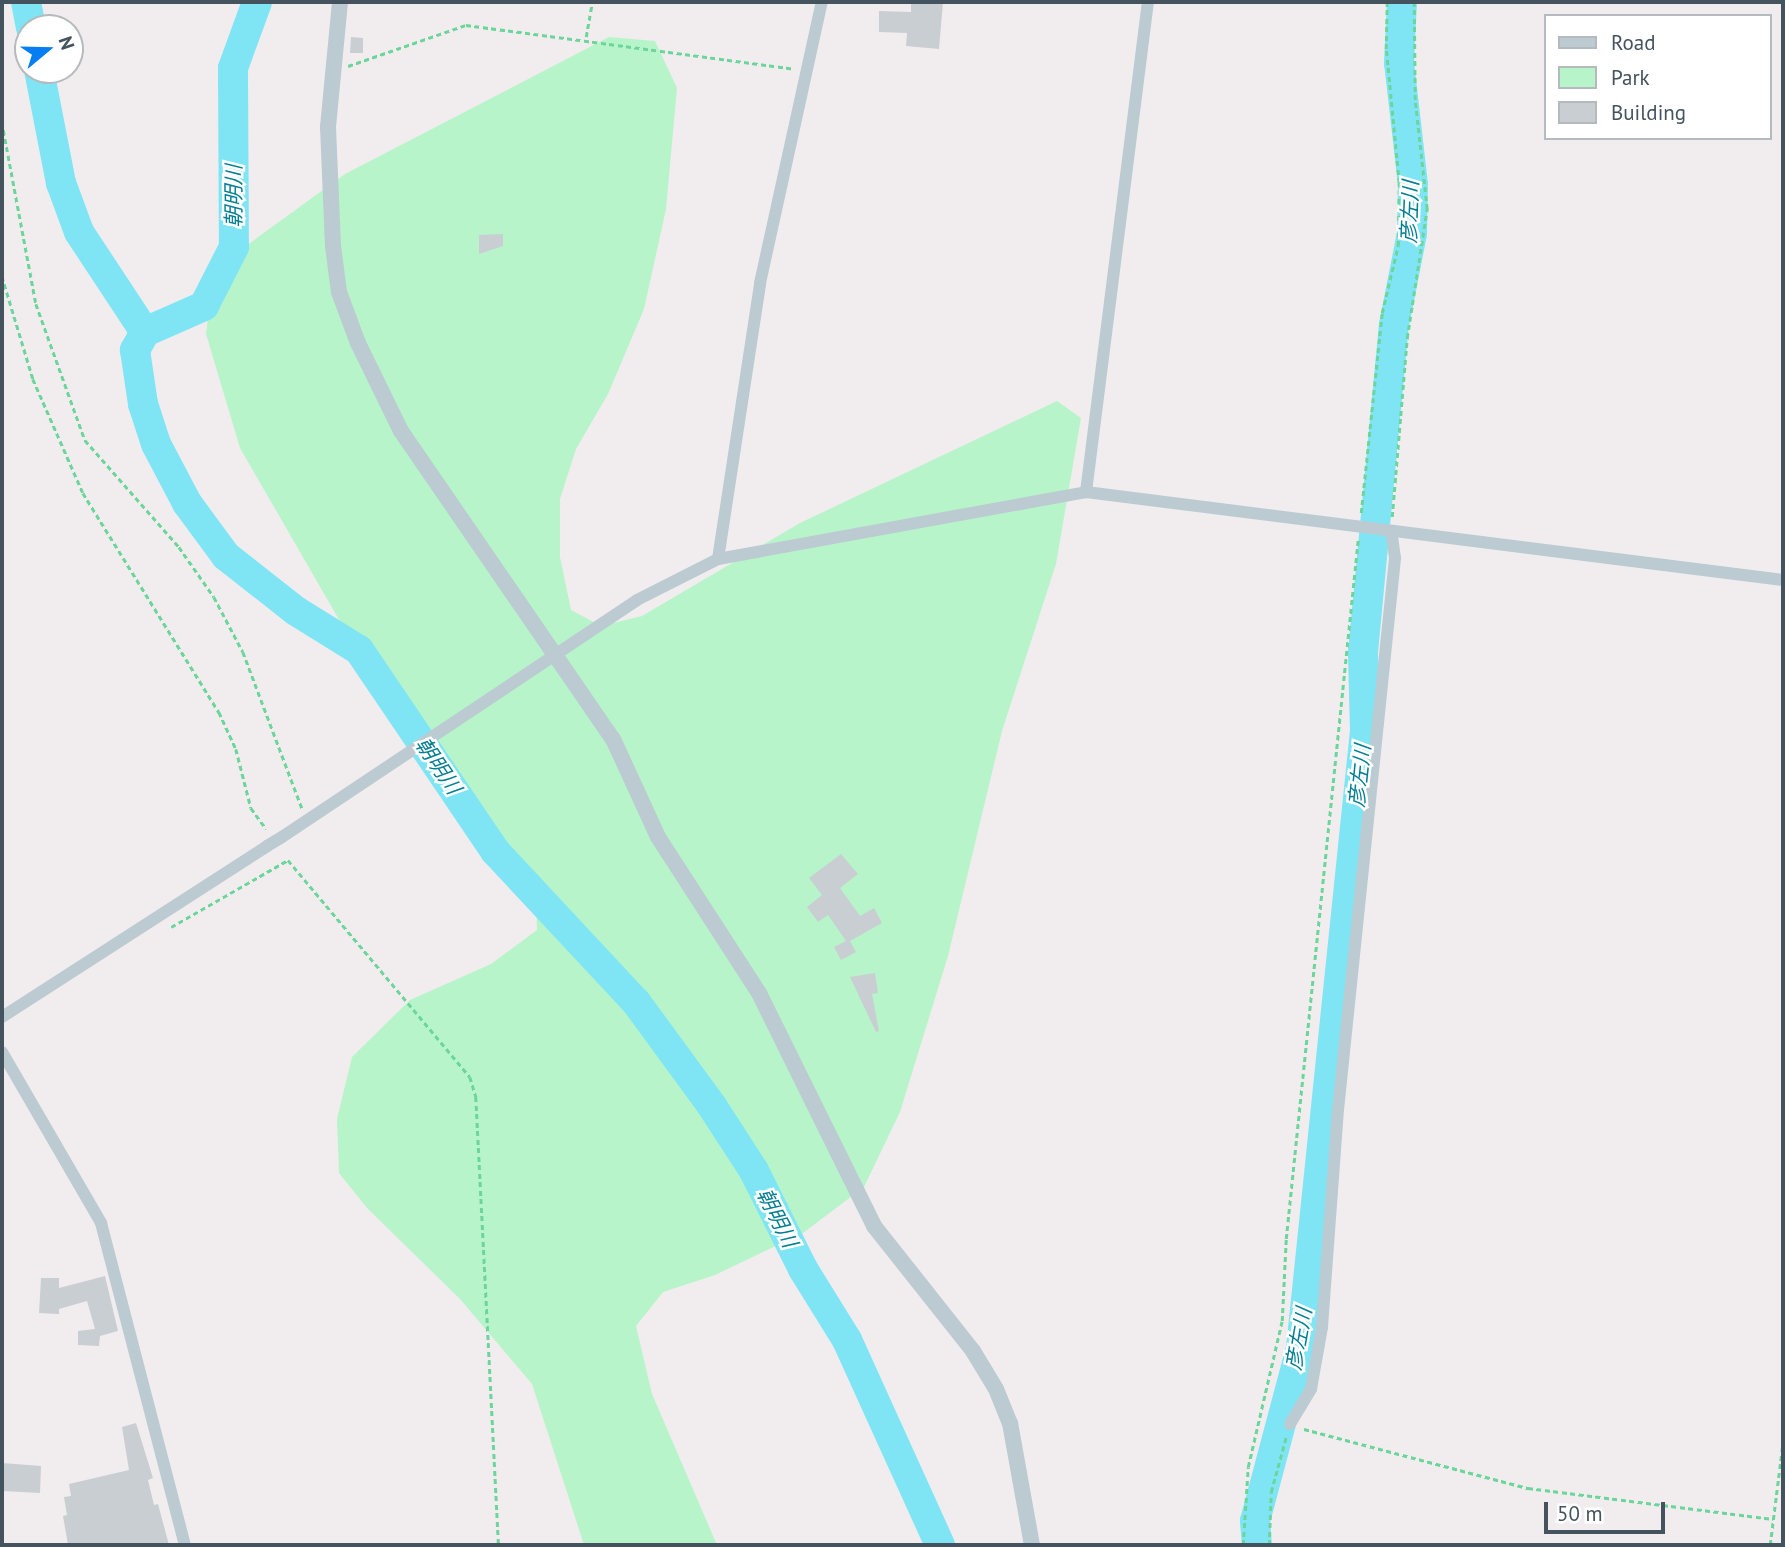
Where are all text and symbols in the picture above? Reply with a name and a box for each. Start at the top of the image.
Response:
north arrow [14,14,84,84]
legend [1544,14,1771,140]
text: Road [1611,29,1655,56]
text: N [54,33,80,53]
text: Park [1611,64,1650,91]
text: Building [1611,99,1686,126]
water label: 朝明川 [221,165,247,227]
water label: 彦左川 [1396,180,1424,244]
water label: 朝明川 [410,733,466,799]
water label: 彦左川 [1344,743,1376,809]
water label: 朝明川 [751,1184,803,1252]
water label: 彦左川 [1281,1306,1317,1372]
scale bar [1547,1488,1668,1532]
text: 50 m [1557,1500,1603,1527]

